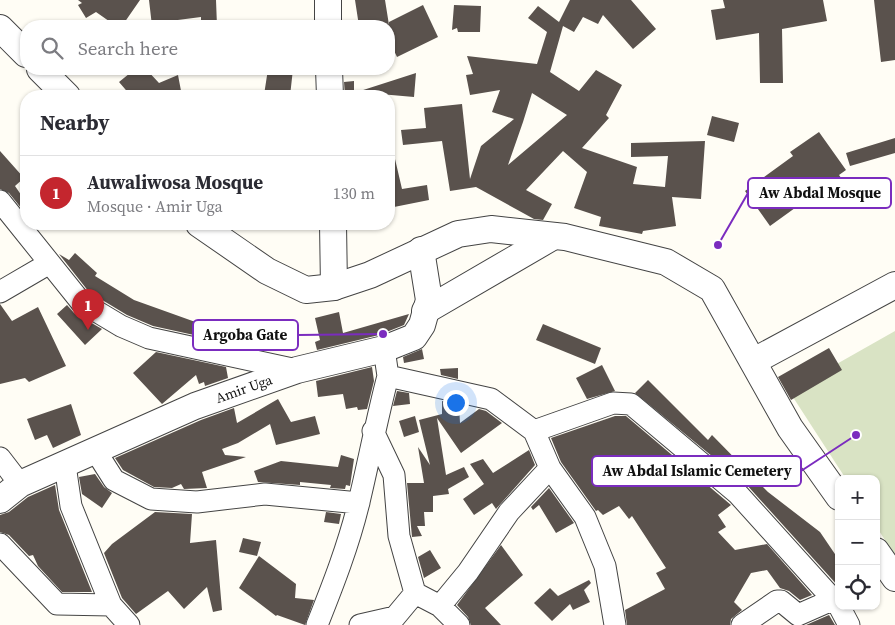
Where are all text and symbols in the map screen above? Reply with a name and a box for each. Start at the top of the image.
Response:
search box [20,20,395,75]
icon: search [38,34,66,62]
text: Search here [78,35,178,61]
text: Nearby [40,108,110,137]
text: Auwaliwosa Mosque [87,169,263,195]
callout: Aw Abdal Mosque [748,178,891,208]
text: 1 [52,182,60,204]
text: 130 m [333,182,375,204]
text: Aw Abdal Mosque [759,182,881,203]
text: Mosque · Amir Uga [87,195,223,217]
pin: 1 [72,289,104,330]
callout: Argoba Gate [193,320,298,350]
text: Argoba Gate [203,324,287,345]
street label: Amir Uga [213,369,276,408]
your location [443,390,469,416]
callout: Aw Abdal Islamic Cemetery [592,456,801,486]
text: Aw Abdal Islamic Cemetery [602,460,792,481]
map controls [835,475,880,610]
button: + [835,475,880,520]
button: − [835,520,880,565]
button: locate [835,565,880,610]

